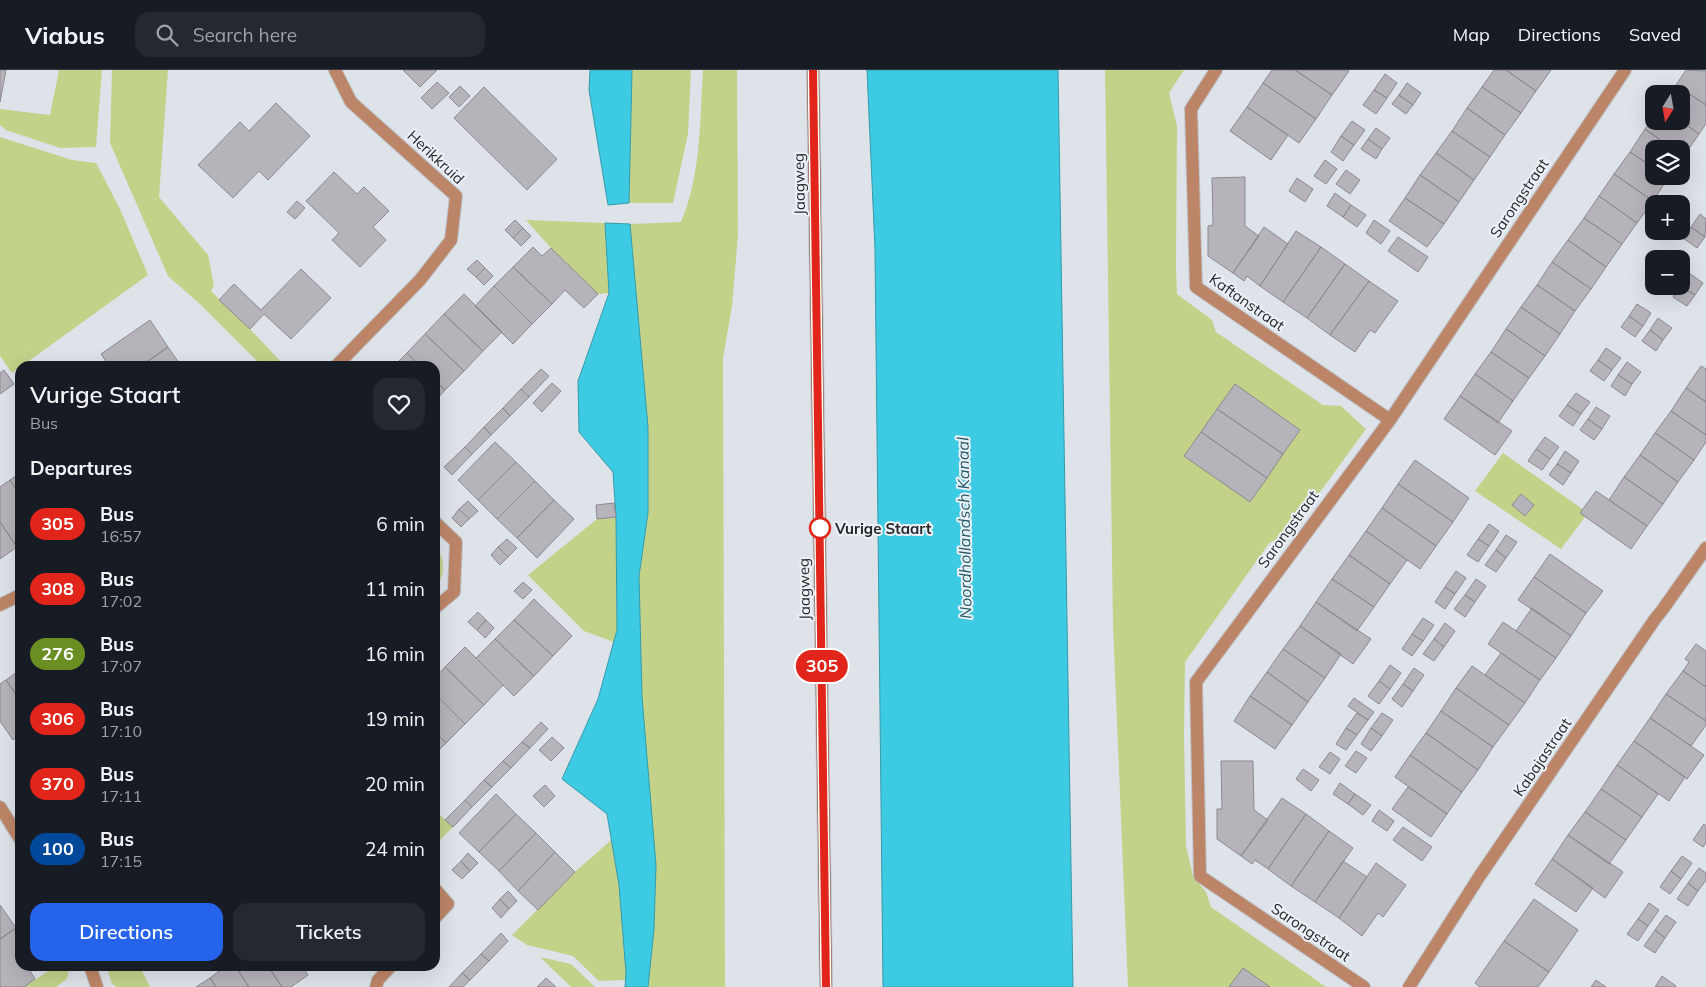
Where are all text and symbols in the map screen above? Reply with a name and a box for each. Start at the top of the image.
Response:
search box [135,12,485,57]
text: Viabus [25,20,105,50]
icon: search [153,21,181,49]
text: Search here [193,23,297,47]
text: Map [1453,23,1490,46]
text: Directions [1518,23,1601,46]
text: Saved [1629,23,1681,46]
north arrow [1645,85,1690,130]
map controls [1645,85,1690,295]
street label: Herikkruid [404,126,468,188]
button: layers [1645,140,1690,185]
street label: Jaagweg [789,153,809,215]
street label: Sarongstraat [1486,155,1552,241]
button: + [1645,195,1690,240]
button: − [1645,250,1690,295]
street label: Kaftanstraat [1206,269,1288,335]
button: heart [373,378,425,430]
text: Vurige Staart [30,379,181,409]
text: Bus [30,413,58,433]
water label: Noordhollandsch Kanaal [952,437,976,619]
text: Departures [30,456,132,480]
street label: Sarongstraat [1253,486,1323,572]
text: Bus [100,502,134,526]
text: 305 [41,512,74,535]
text: 6 min [376,512,425,536]
marker: Vurige Staart [809,517,831,539]
place label: Vurige Staart [834,519,932,538]
text: 16:57 [100,526,142,546]
street label: Jaagweg [794,558,814,620]
text: Bus [100,567,134,591]
text: 308 [41,577,74,600]
text: 11 min [365,577,425,601]
text: 17:02 [100,591,142,611]
text: Bus [100,632,134,656]
text: 276 [41,642,74,665]
text: 16 min [365,642,425,666]
line badge: 305 [793,650,851,682]
text: 305 [806,654,838,677]
text: 17:07 [100,656,142,676]
text: Bus [100,697,134,721]
text: 306 [41,707,74,730]
text: 19 min [365,707,425,731]
street label: Kabajastraat [1509,714,1575,800]
text: 17:10 [100,721,142,741]
text: Bus [100,762,134,786]
text: 370 [41,772,74,795]
text: 20 min [365,772,425,796]
text: 17:11 [100,786,142,806]
text: Bus [100,827,134,851]
text: 100 [41,837,74,860]
text: 24 min [365,837,425,861]
text: 17:15 [100,851,142,871]
street label: Sarongstraat [1268,899,1354,965]
button: Directions [30,903,223,961]
button: Tickets [233,903,425,961]

